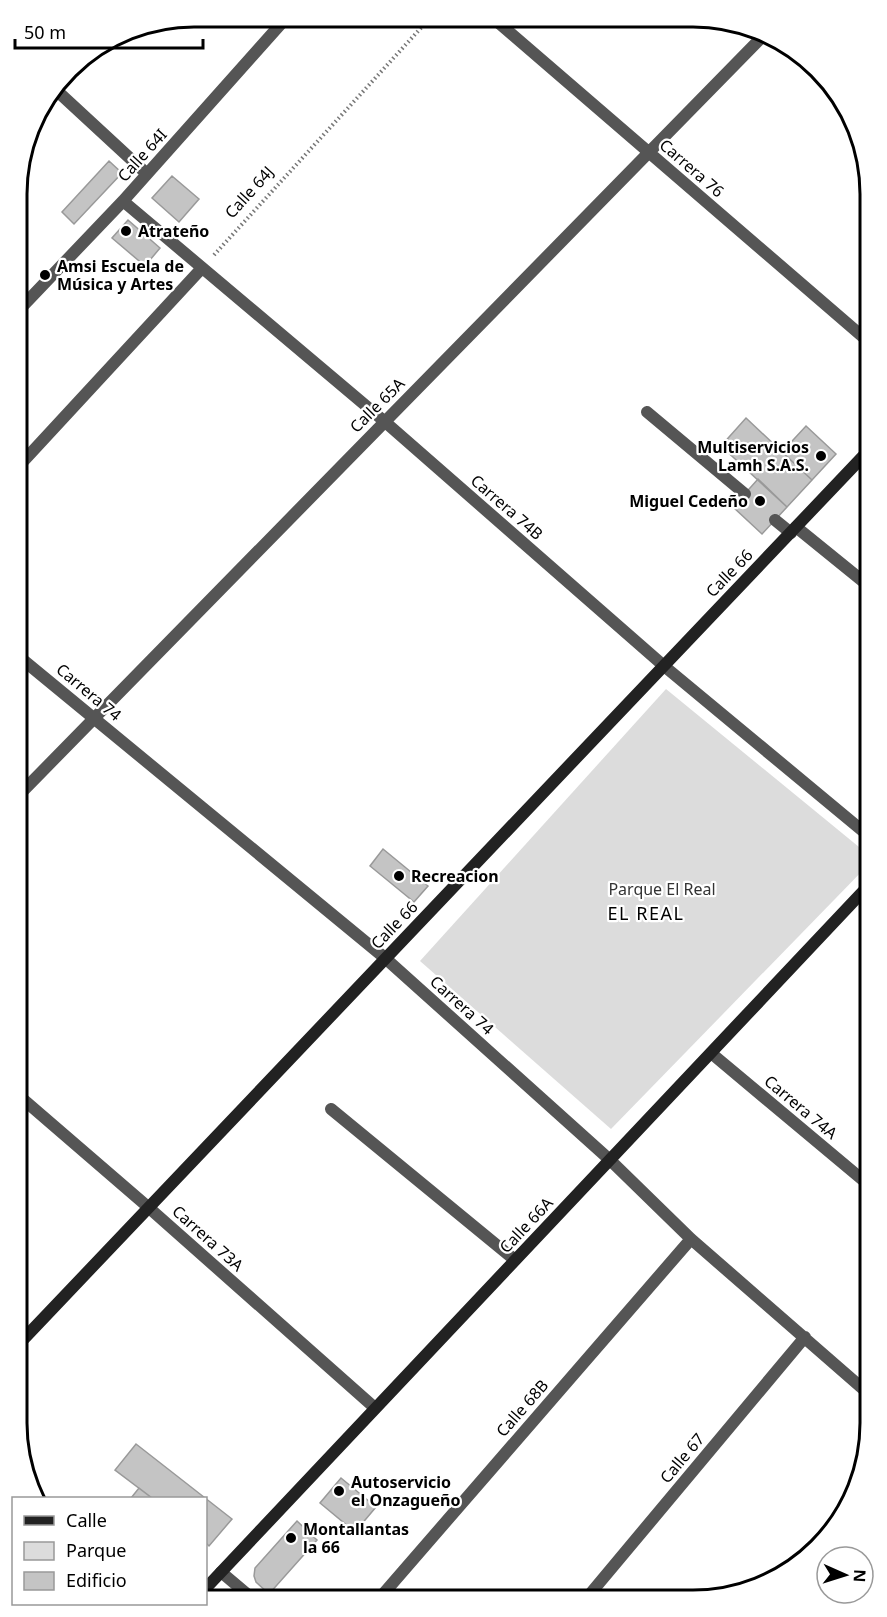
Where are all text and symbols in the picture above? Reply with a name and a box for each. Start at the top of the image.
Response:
scale bar [15,12,202,50]
text: 50 m [24,20,66,44]
street label: Calle 64I [112,124,172,186]
street label: Carrera 76 [655,134,729,202]
street label: Calle 64J [220,161,278,223]
place label: Atrateño [138,220,209,242]
marker: Atrateño [119,224,133,238]
place label: Amsi Escuela de Música y Artes [57,255,184,295]
marker: Amsi Escuela de Música y Artes [38,268,52,282]
street label: Calle 65A [345,372,410,437]
place label: Multiservicios Lamh S.A.S. [697,436,809,476]
marker: Multiservicios Lamh S.A.S. [814,449,828,463]
street label: Carrera 74B [466,469,548,545]
place label: Miguel Cedeño [629,490,748,512]
marker: Miguel Cedeño [753,494,767,508]
street label: Calle 66 [701,544,757,602]
street label: Carrera 74 [52,658,126,726]
place label: Recreacion [411,865,499,887]
marker: Recreacion [392,869,406,883]
park label: Parque El Real [608,878,716,900]
street label: Calle 66 [366,896,422,954]
district label: EL REAL [608,901,684,925]
street label: Carrera 74 [425,970,499,1040]
street label: Carrera 74A [760,1070,843,1145]
street label: Calle 66A [494,1192,558,1258]
street label: Carrera 73A [168,1200,249,1276]
street label: Calle 68B [491,1375,553,1441]
street label: Calle 67 [655,1428,709,1488]
place label: Autoservicio el Onzagueño [351,1471,460,1511]
marker: Autoservicio el Onzagueño [332,1484,346,1498]
legend [12,1497,207,1605]
text: Calle [66,1508,107,1532]
place label: Montallantas la 66 [303,1518,409,1558]
marker: Montallantas la 66 [284,1531,298,1545]
text: Parque [66,1538,126,1562]
north arrow [815,1545,875,1605]
text: Edificio [66,1568,127,1592]
text: N [849,1569,871,1583]

